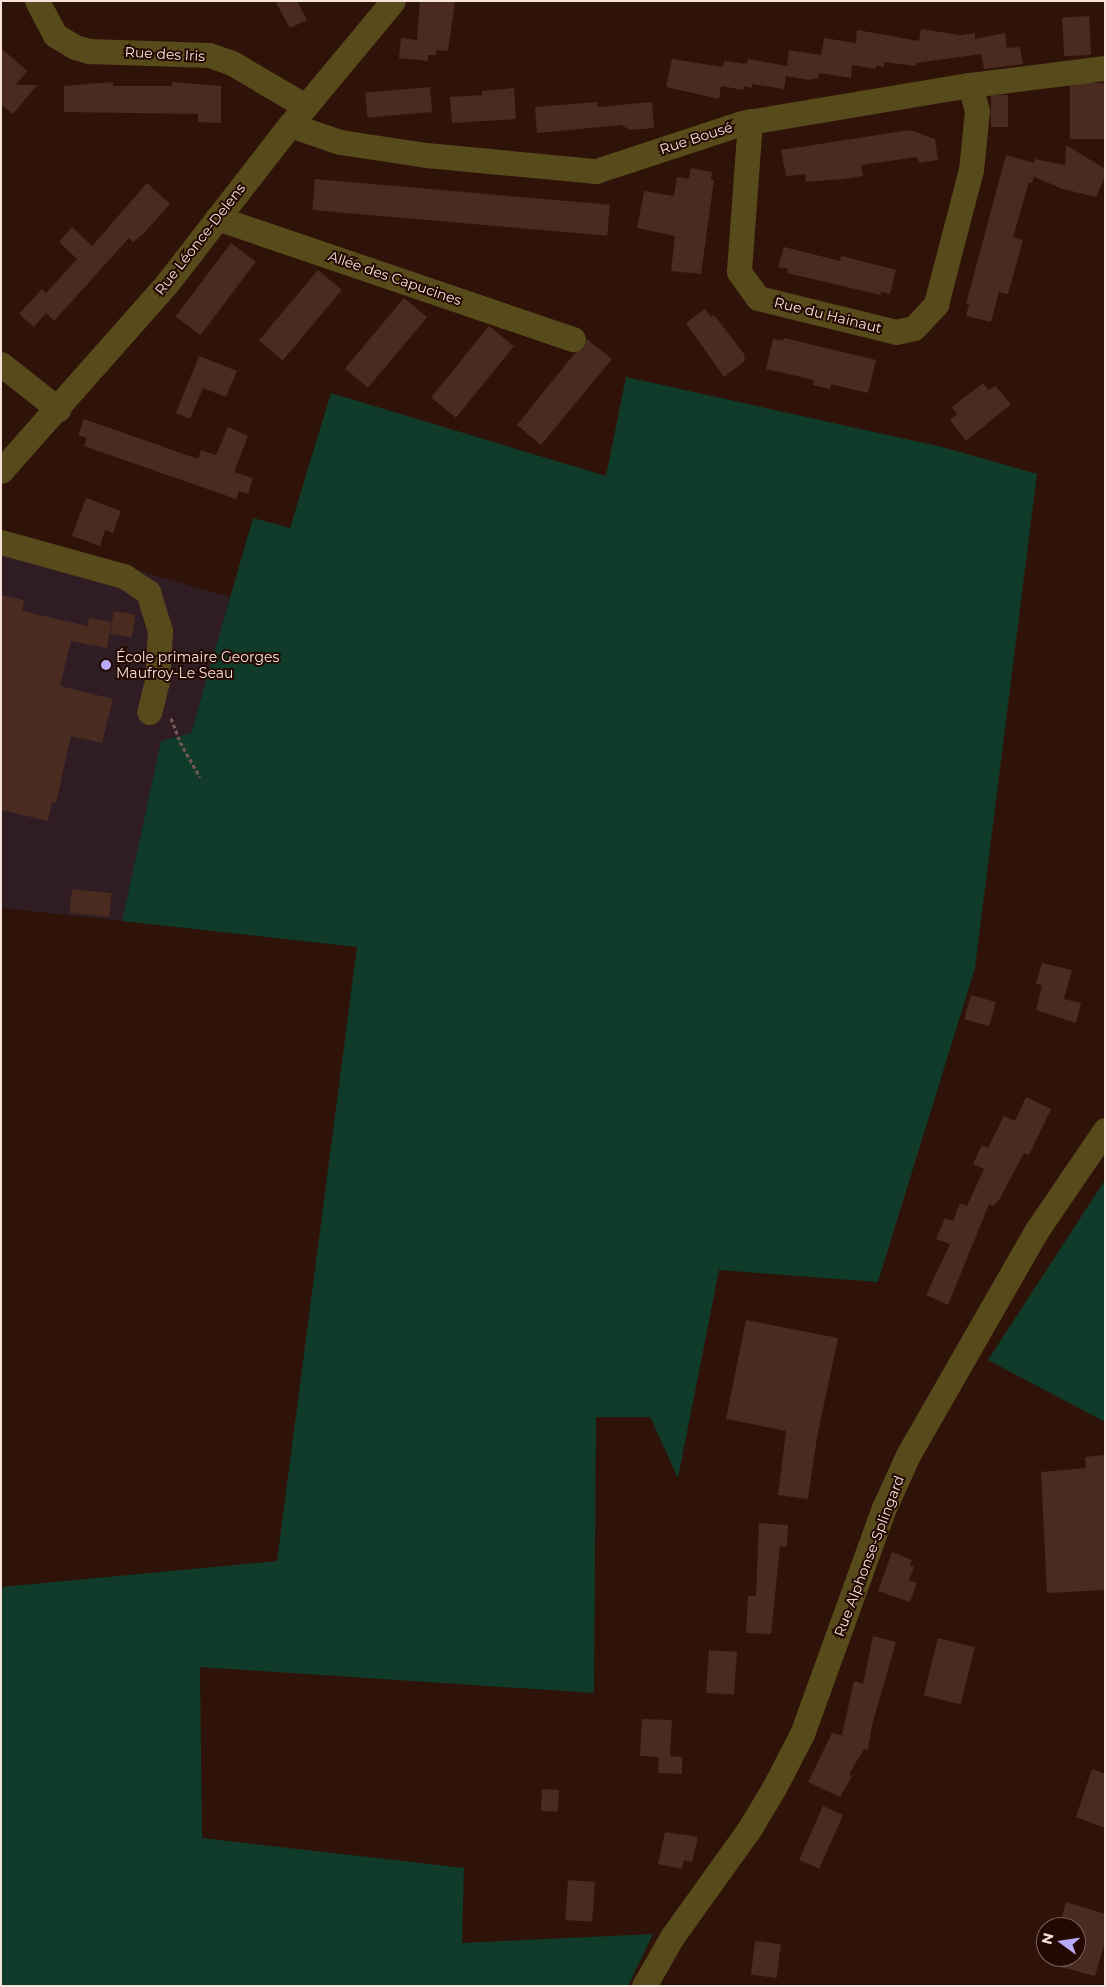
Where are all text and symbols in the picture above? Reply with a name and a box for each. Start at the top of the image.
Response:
street label: Rue des Iris [124,44,206,64]
street label: Rue Bousé [657,118,735,158]
street label: Rue Léonce-Delens [151,180,249,298]
street label: Allée des Capucines [326,247,464,309]
street label: Rue du Hainaut [772,293,884,337]
place label: École primaire Georges Maufroy-Le Seau [116,649,279,682]
marker: École primaire Georges Maufroy-Le Seau [100,659,112,671]
street label: Rue Alphonse-Splingard [831,1473,907,1639]
north arrow [1036,1917,1086,1967]
text: N [1037,1931,1058,1946]

